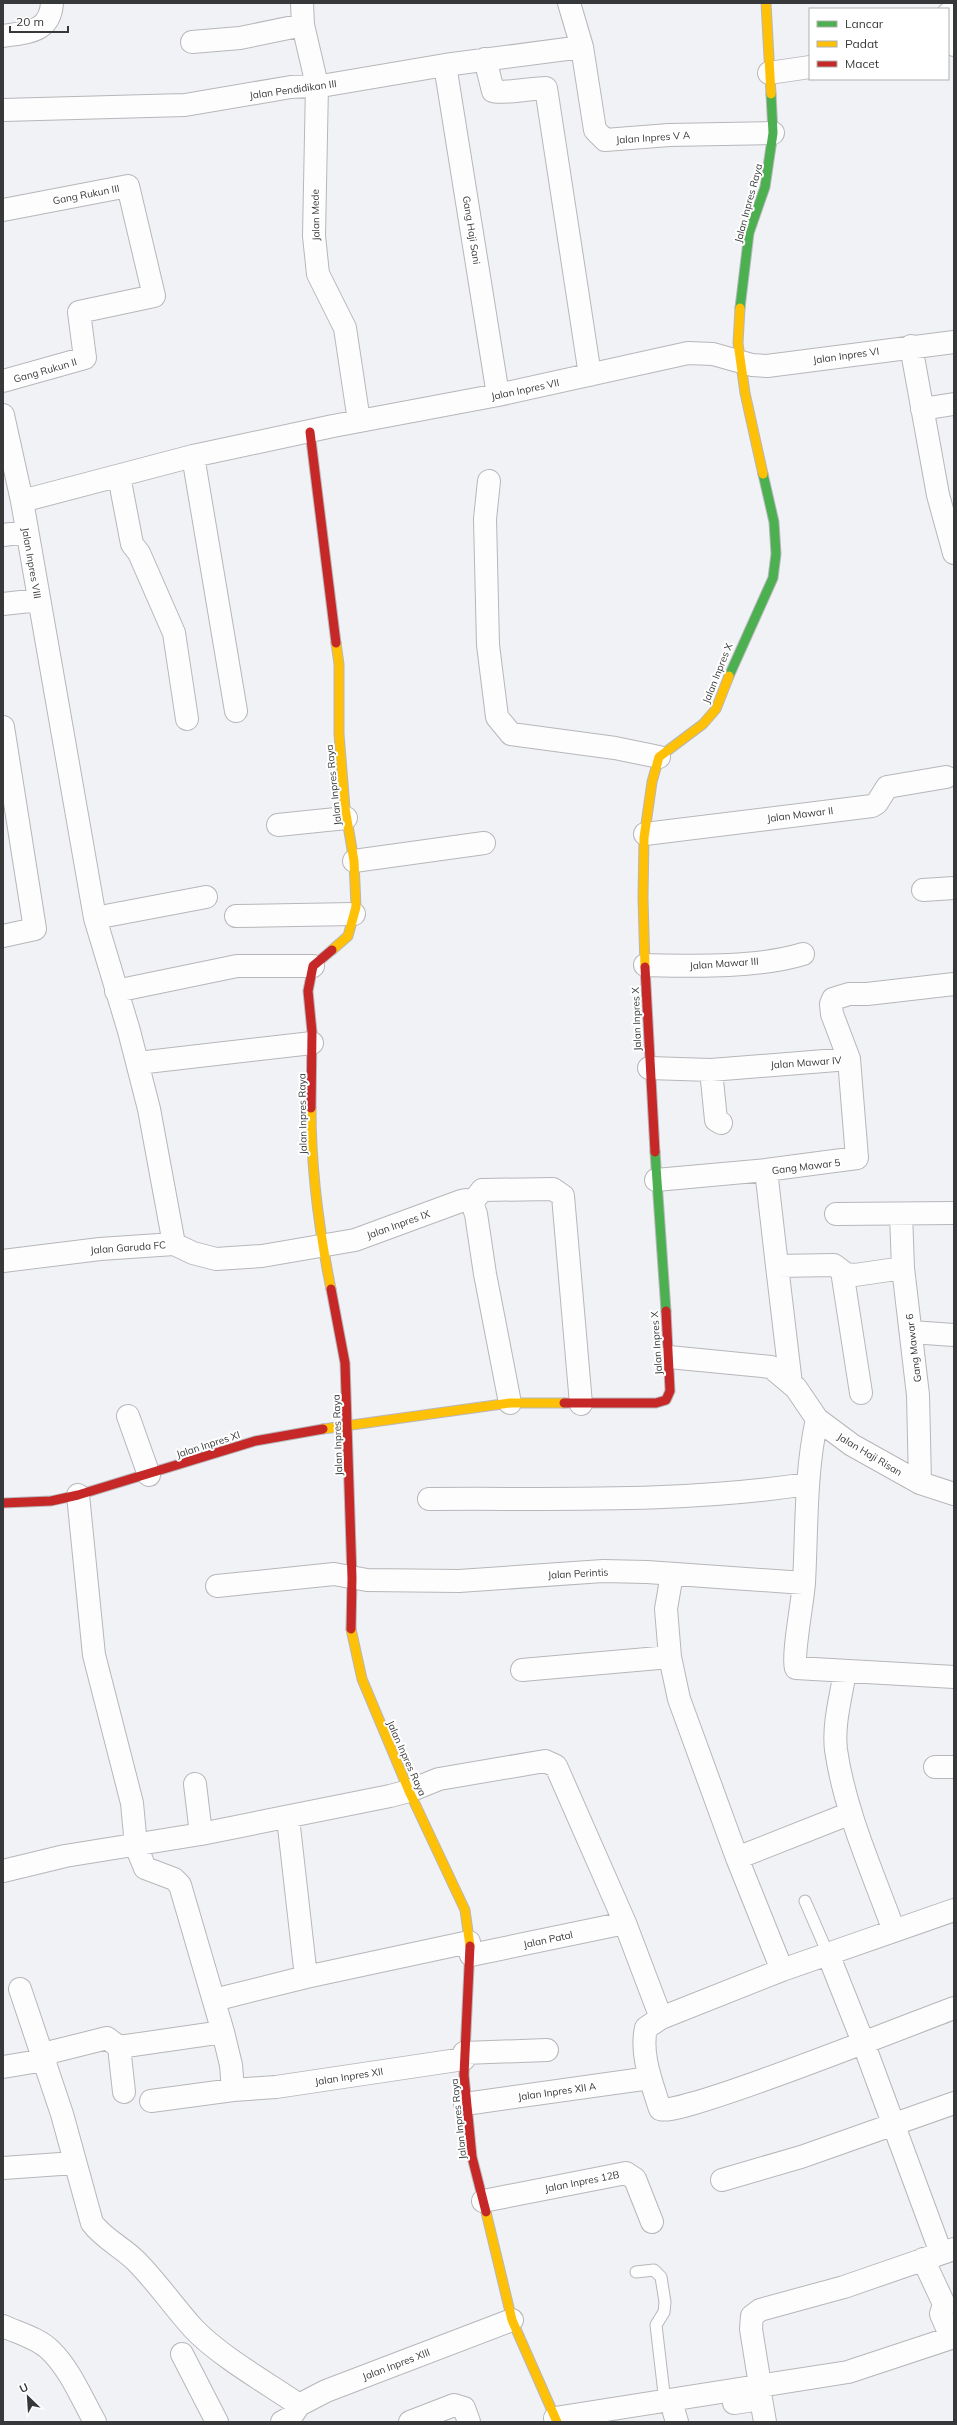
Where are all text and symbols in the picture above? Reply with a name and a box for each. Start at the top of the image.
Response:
scale bar [10,8,68,34]
legend [809,8,949,80]
text: 20 m [16,14,44,29]
text: Lancar [845,16,884,31]
text: Padat [845,36,878,51]
text: Macet [845,56,879,71]
street label: Jalan Pendidikan III [249,77,337,102]
street label: Jalan Inpres V A [616,128,691,147]
street label: Jalan Inpres Raya [732,162,765,244]
street label: Gang Rukun III [52,182,121,207]
street label: Jalan Mede [309,189,322,241]
street label: Gang Haji Sani [460,195,483,265]
street label: Jalan Inpres VI [812,344,880,367]
street label: Gang Rukun II [12,355,78,386]
street label: Jalan Inpres VII [490,376,560,403]
street label: Jalan Inpres VIII [19,527,44,600]
street label: Jalan Inpres X [700,641,736,705]
street label: Jalan Inpres Raya [323,744,344,826]
street label: Jalan Mawar II [766,804,834,825]
street label: Jalan Mawar III [689,955,759,972]
street label: Jalan Inpres X [629,986,644,1051]
street label: Jalan Mawar IV [770,1054,842,1071]
street label: Jalan Inpres Raya [295,1073,310,1155]
street label: Gang Mawar 5 [771,1156,841,1177]
street label: Jalan Inpres IX [365,1207,432,1242]
street label: Jalan Garuda FC [90,1238,166,1257]
street label: Jalan Inpres X [648,1310,665,1375]
street label: Gang Mawar 6 [903,1313,924,1383]
street label: Jalan Inpres Raya [330,1394,345,1476]
street label: Jalan Inpres XI [175,1428,242,1461]
street label: Jalan Haji Risan [835,1430,905,1479]
street label: Jalan Perintis [547,1565,609,1582]
street label: Jalan Inpres Raya [384,1718,429,1798]
street label: Jalan Patal [522,1928,574,1951]
street label: Jalan Inpres XII [314,2065,384,2088]
street label: Jalan Inpres Raya [448,2078,469,2160]
street label: Jalan Inpres XII A [517,2079,598,2103]
street label: Jalan Inpres 12B [544,2168,621,2195]
street label: Jalan Inpres XIII [360,2346,432,2383]
north arrow [8,2377,48,2417]
text: U [17,2380,30,2396]

